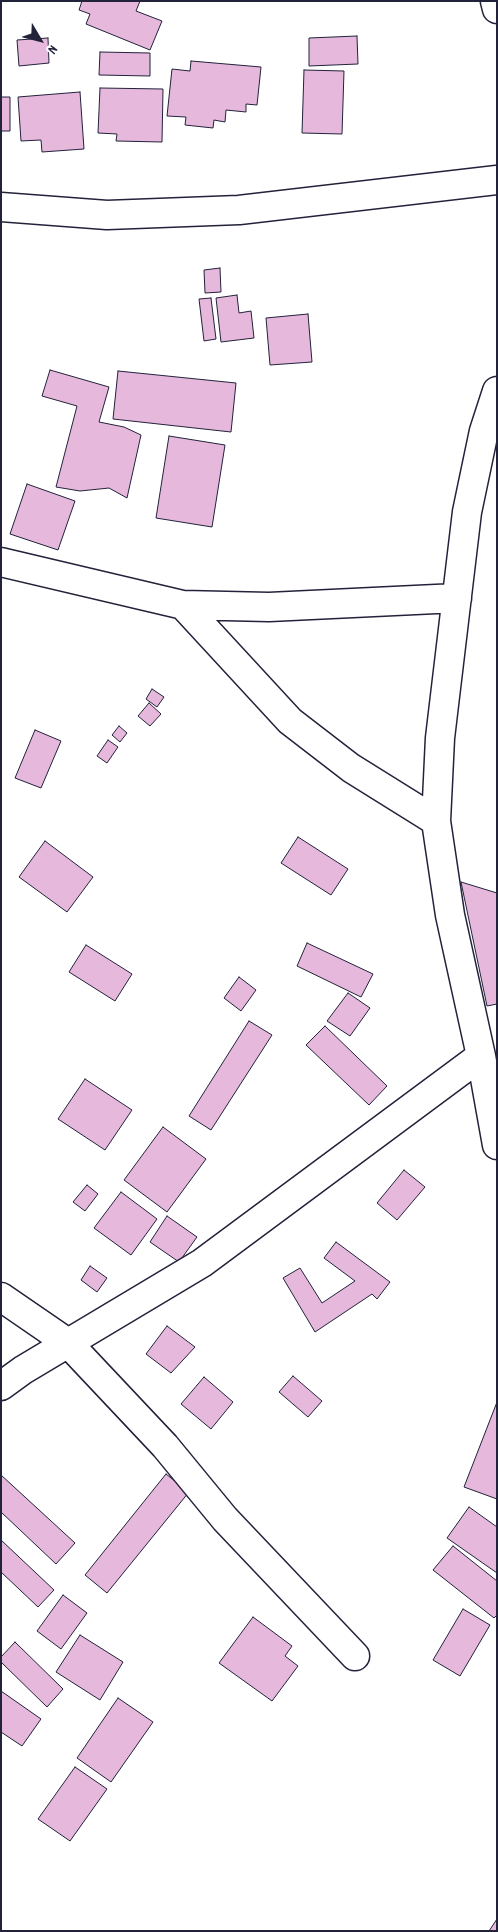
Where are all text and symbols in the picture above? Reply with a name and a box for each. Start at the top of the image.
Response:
north arrow [15,15,65,65]
text: N [42,40,62,58]

